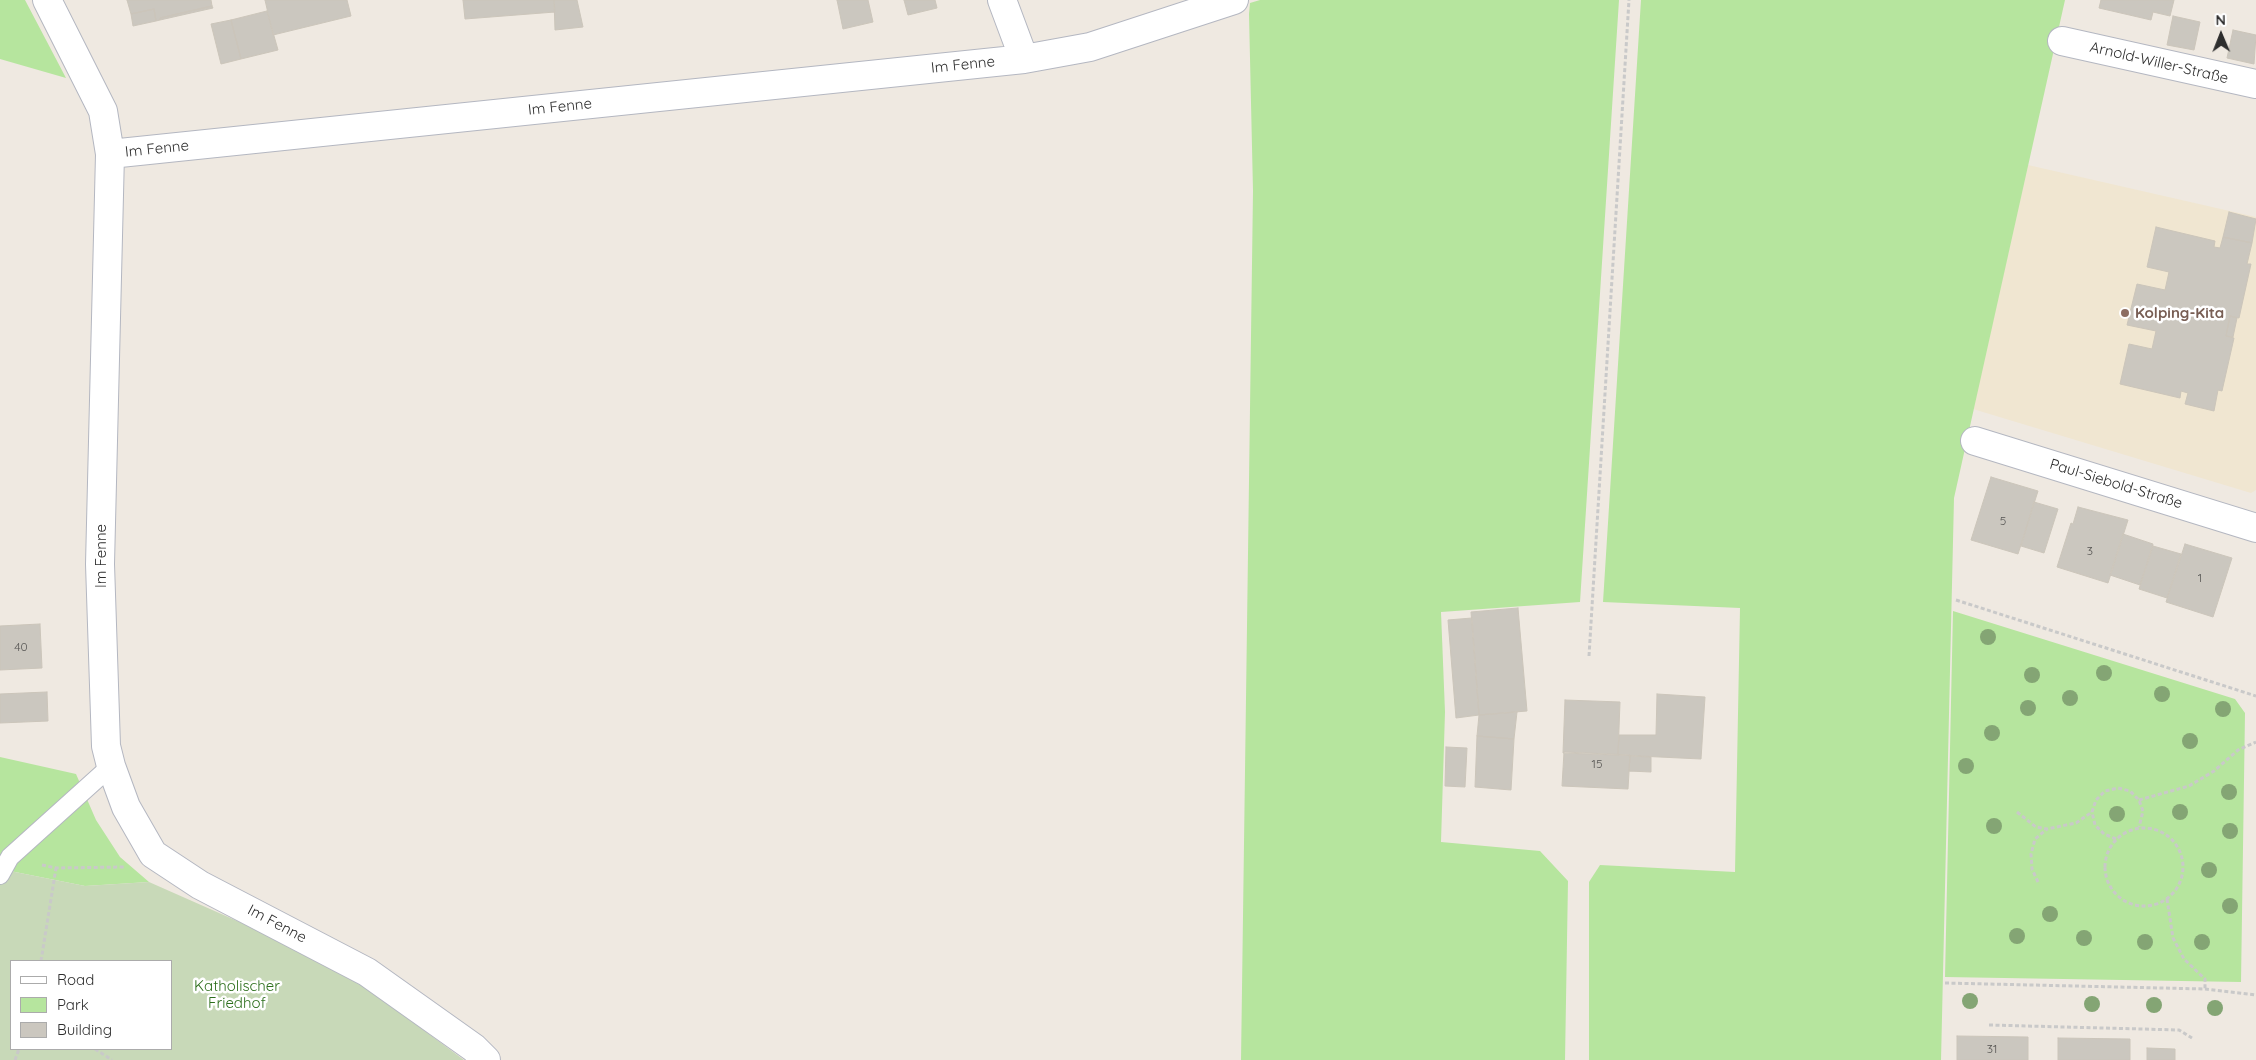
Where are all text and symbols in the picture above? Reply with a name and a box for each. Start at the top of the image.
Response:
north arrow [2196,10,2246,60]
text: N [2215,11,2226,29]
street label: Arnold-Willer-Straße [2088,38,2230,88]
street label: Im Fenne [930,53,996,77]
street label: Im Fenne [527,95,593,119]
street label: Im Fenne [124,137,190,161]
place label: Kolping-Kita [2135,304,2224,322]
marker: Kolping-Kita [2119,307,2131,319]
street label: Paul-Siebold-Straße [2047,455,2185,513]
house number: 5 [2000,514,2006,528]
street label: Im Fenne [92,524,110,588]
house number: 3 [2087,544,2093,558]
house number: 1 [2198,571,2202,585]
house number: 40 [14,640,28,654]
house number: 15 [1592,757,1602,771]
street label: Im Fenne [244,901,310,947]
legend [10,960,172,1050]
text: Road [57,970,94,989]
park label: Katholischer Friedhof [194,977,280,1012]
text: Park [57,995,89,1014]
text: Building [57,1020,112,1039]
house number: 31 [1987,1042,1997,1056]

